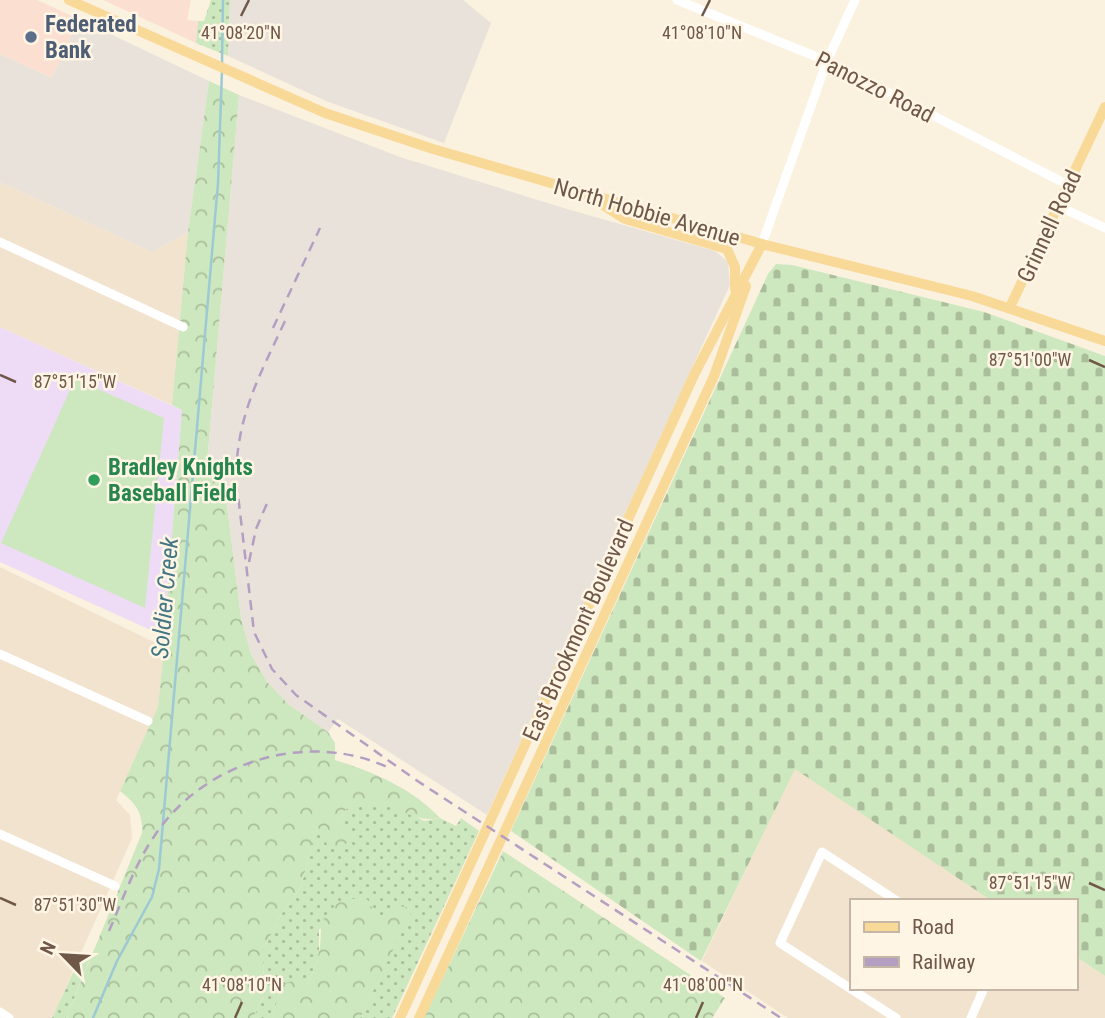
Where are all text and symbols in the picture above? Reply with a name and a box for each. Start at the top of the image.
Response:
place label: Federated Bank [45,11,137,64]
text: 41°08'20"N [201,22,281,43]
text: 41°08'10"N [662,22,742,43]
marker: Federated Bank [23,29,39,45]
street label: Panozzo Road [811,46,938,129]
street label: Grinnell Road [1012,166,1087,287]
street label: North Hobbie Avenue [551,173,743,252]
text: 87°51'00"W [989,349,1072,370]
text: 87°51'15"W [34,371,117,392]
place label: Bradley Knights Baseball Field [108,454,253,507]
marker: Bradley Knights Baseball Field [86,472,102,488]
street label: East Brookmont Boulevard [517,515,640,745]
water label: Soldier Creek [146,536,184,660]
text: 87°51'15"W [989,872,1072,893]
text: 87°51'30"W [34,894,117,915]
legend [850,899,1077,990]
text: Road [912,915,954,939]
north arrow [28,920,98,990]
text: N [35,938,61,958]
text: Railway [912,950,975,974]
text: 41°08'10"N [202,974,282,995]
text: 41°08'00"N [663,974,743,995]

